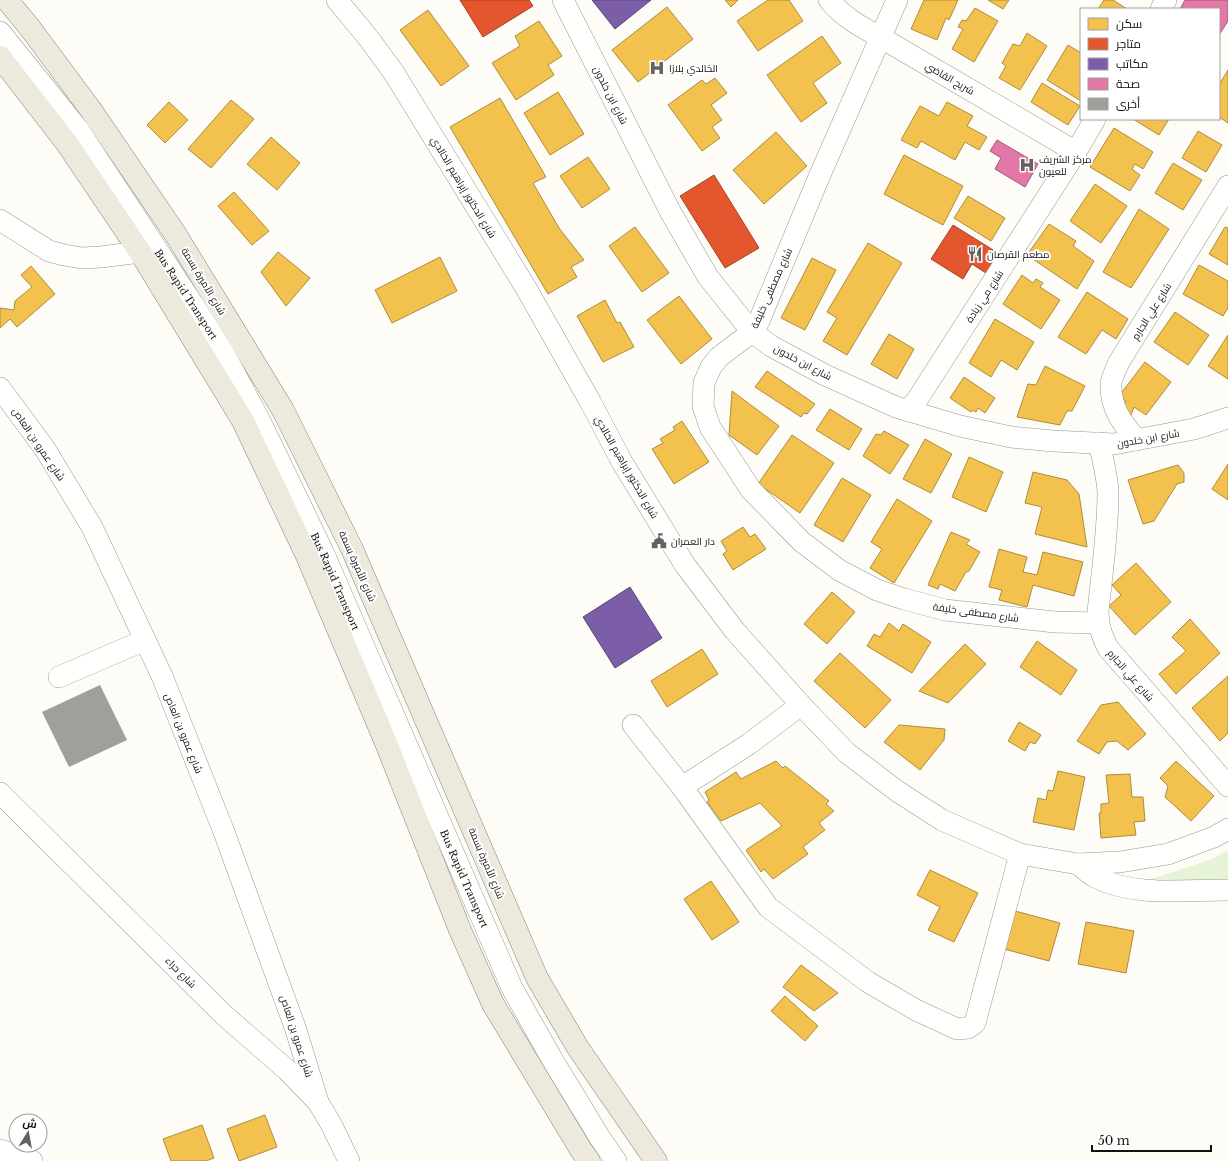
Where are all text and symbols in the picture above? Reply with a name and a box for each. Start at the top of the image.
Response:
legend [1080,8,1220,120]
text: سكن [1116,16,1142,31]
text: متاجر [1115,36,1141,51]
text: مكاتب [1116,56,1148,71]
hospital icon: الخالدي بلازا [648,59,666,77]
street label: شريح القاضي [922,59,977,99]
place label: الخالدي بلازا [669,62,718,76]
street label: شارع ابن خلدون [590,64,631,126]
text: صحة [1116,76,1140,91]
text: أخرى [1116,96,1140,111]
street label: شارع الدكتور إبراهيم الخالدي [427,134,499,241]
place label: مركز الشريف للعيون [1039,153,1091,178]
hospital icon: مركز الشريف للعيون [1018,156,1036,174]
street label: شارع الأميرة بسمة [178,245,229,317]
restaurant icon: مطعم القرصان [966,245,984,263]
street label: شارع مصطفى خليفة [748,246,795,330]
street label: Bus Rapid Transport [151,247,220,342]
place label: مطعم القرصان [987,248,1049,262]
street label: شارع مي زيادة [963,268,1007,326]
street label: شارع علي الجارم [1129,280,1175,343]
street label: شارع ابن خلدون [772,342,834,383]
street label: شارع عمرو بن العاص [9,405,68,483]
street label: شارع الدكتور إبراهيم الخالدي [591,414,661,521]
street label: شارع ابن خلدون [1116,427,1181,450]
street label: شارع الأميرة بسمة [336,529,379,604]
street label: Bus Rapid Transport [308,530,362,633]
public building icon: دار العمران [650,532,668,550]
place label: دار العمران [671,535,715,548]
street label: شارع مصطفى خليفة [932,600,1020,625]
street label: شارع علي الجارم [1104,647,1157,705]
street label: شارع عمرو بن العاص [162,691,206,775]
street label: شارع الأميرة بسمة [466,826,507,901]
street label: Bus Rapid Transport [437,828,491,930]
street label: شارع حراء [162,954,199,991]
street label: شارع عمرو بن العاص [277,994,316,1079]
north arrow [8,1113,48,1153]
text: ش [22,1115,38,1131]
scale bar [1092,1127,1211,1153]
text: 50 m [1098,1133,1130,1148]

